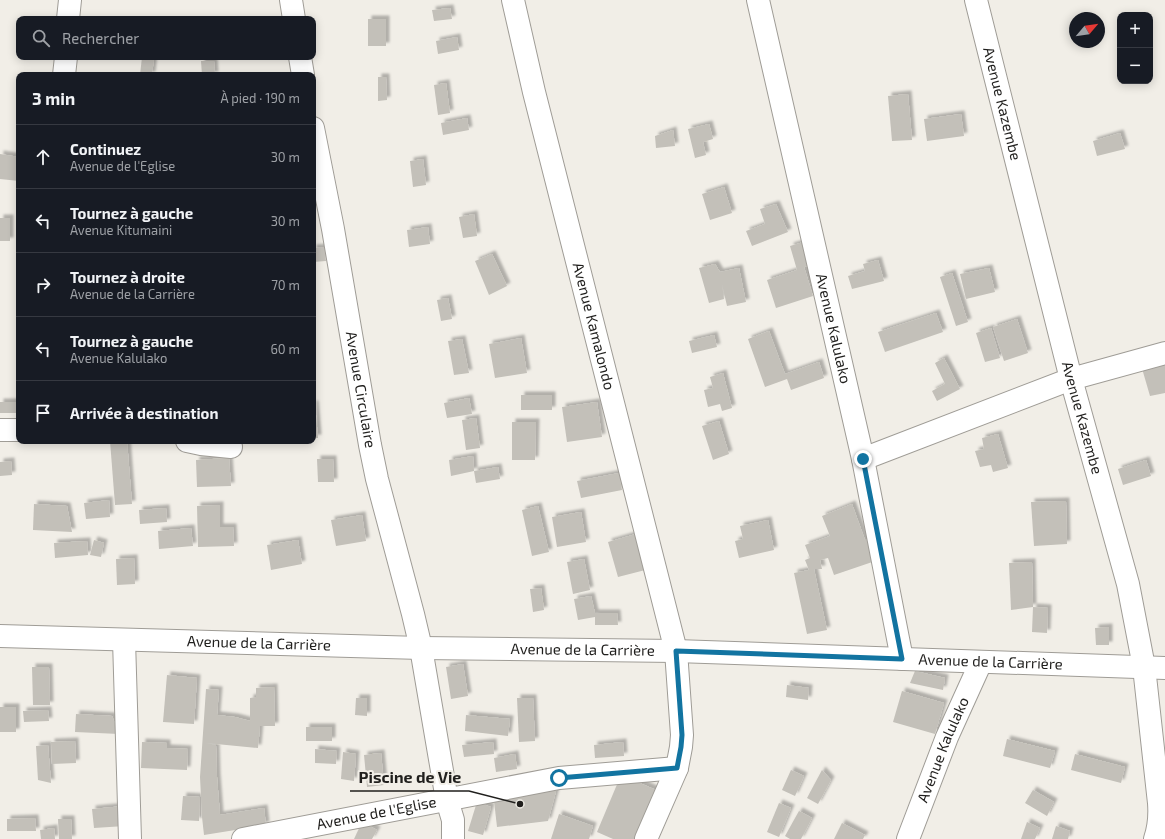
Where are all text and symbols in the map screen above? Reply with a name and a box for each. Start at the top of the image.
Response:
north arrow [1069,12,1105,48]
map controls [1117,12,1153,84]
button: + [1117,12,1153,48]
search box [16,16,316,60]
icon: search [30,27,52,49]
text: Rechercher [62,29,139,47]
street label: Avenue Kazembe [980,45,1026,162]
button: − [1117,48,1153,84]
text: 3 min [32,88,75,108]
text: À pied · 190 m [221,90,300,106]
text: Continuez [70,140,141,158]
icon: ahead [32,146,54,168]
text: 30 m [271,149,300,165]
text: Avenue de l'Eglise [70,158,175,174]
text: Tournez à gauche [70,204,193,222]
icon: left [32,210,54,232]
text: 30 m [271,213,300,229]
text: Avenue Kitumaini [70,222,172,238]
street label: Avenue Kamalondo [570,260,619,392]
text: Tournez à droite [70,268,185,286]
street label: Avenue Kalulako [813,271,855,385]
icon: right [32,274,54,296]
text: 70 m [271,277,300,293]
text: Avenue de la Carrière [70,286,195,302]
street label: Avenue Circulaire [343,330,380,449]
text: Tournez à gauche [70,332,193,350]
icon: left [32,338,54,360]
text: 60 m [270,341,300,357]
text: Avenue Kalulako [70,350,167,366]
street label: Avenue Kazembe [1059,359,1107,476]
icon: arrive [32,402,54,424]
text: Arrivée à destination [70,404,218,422]
route end [854,450,872,468]
street label: Avenue de la Carrière [187,631,331,653]
street label: Avenue de la Carrière [511,639,655,659]
street label: Avenue de la Carrière [918,649,1063,672]
street label: Avenue Kalulako [913,694,972,805]
callout: Piscine de Vie [350,763,469,791]
text: Piscine de Vie [359,767,461,786]
route start [550,769,568,787]
street label: Avenue de l'Eglise [315,792,438,833]

